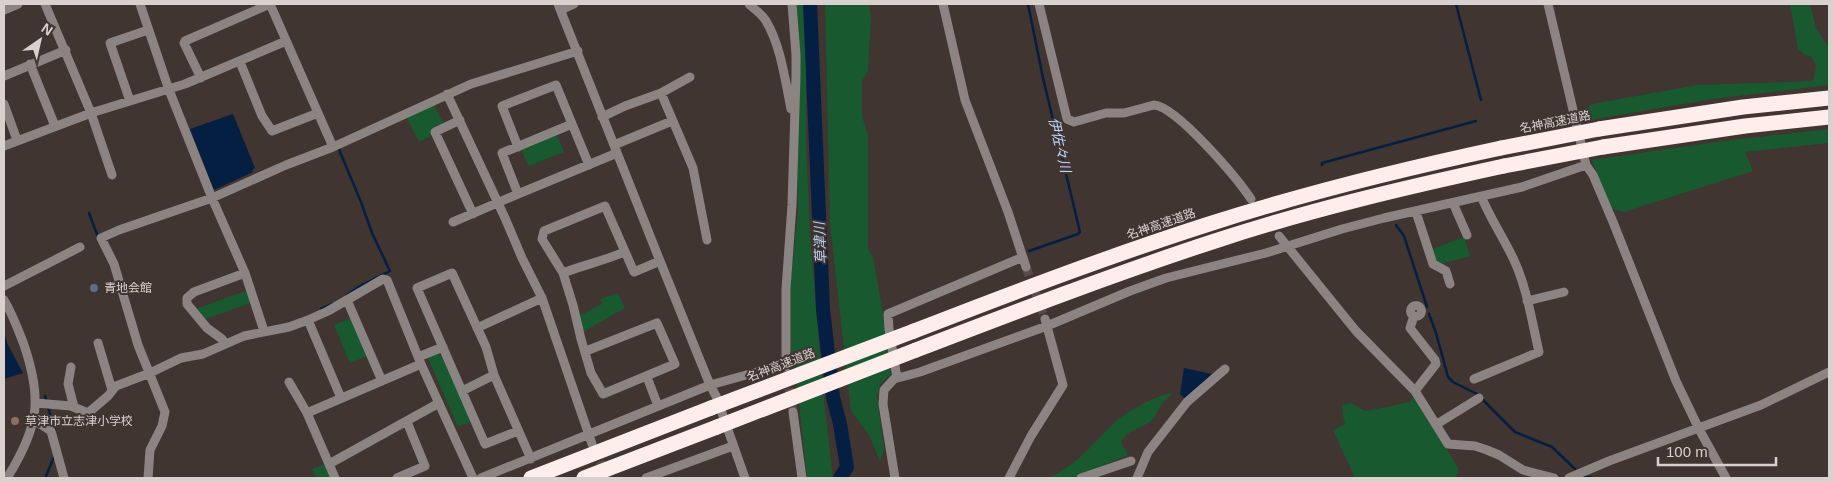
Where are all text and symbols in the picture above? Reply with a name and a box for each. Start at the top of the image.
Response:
north arrow [15,15,65,65]
text: N [39,20,56,39]
street label: 名神高速道路 [1518,108,1592,136]
water label: 伊佐々川 [1046,116,1075,176]
street label: 名神高速道路 [1125,206,1197,242]
water label: 草津川 [811,220,829,264]
place label: 青地会館 [104,281,152,295]
marker: 青地会館 [88,282,100,294]
street label: 名神高速道路 [745,346,817,384]
place label: 草津市立志津小学校 [25,414,133,428]
marker: 草津市立志津小学校 [9,415,21,427]
scale bar [1658,434,1776,466]
text: 100 m [1666,443,1708,460]

